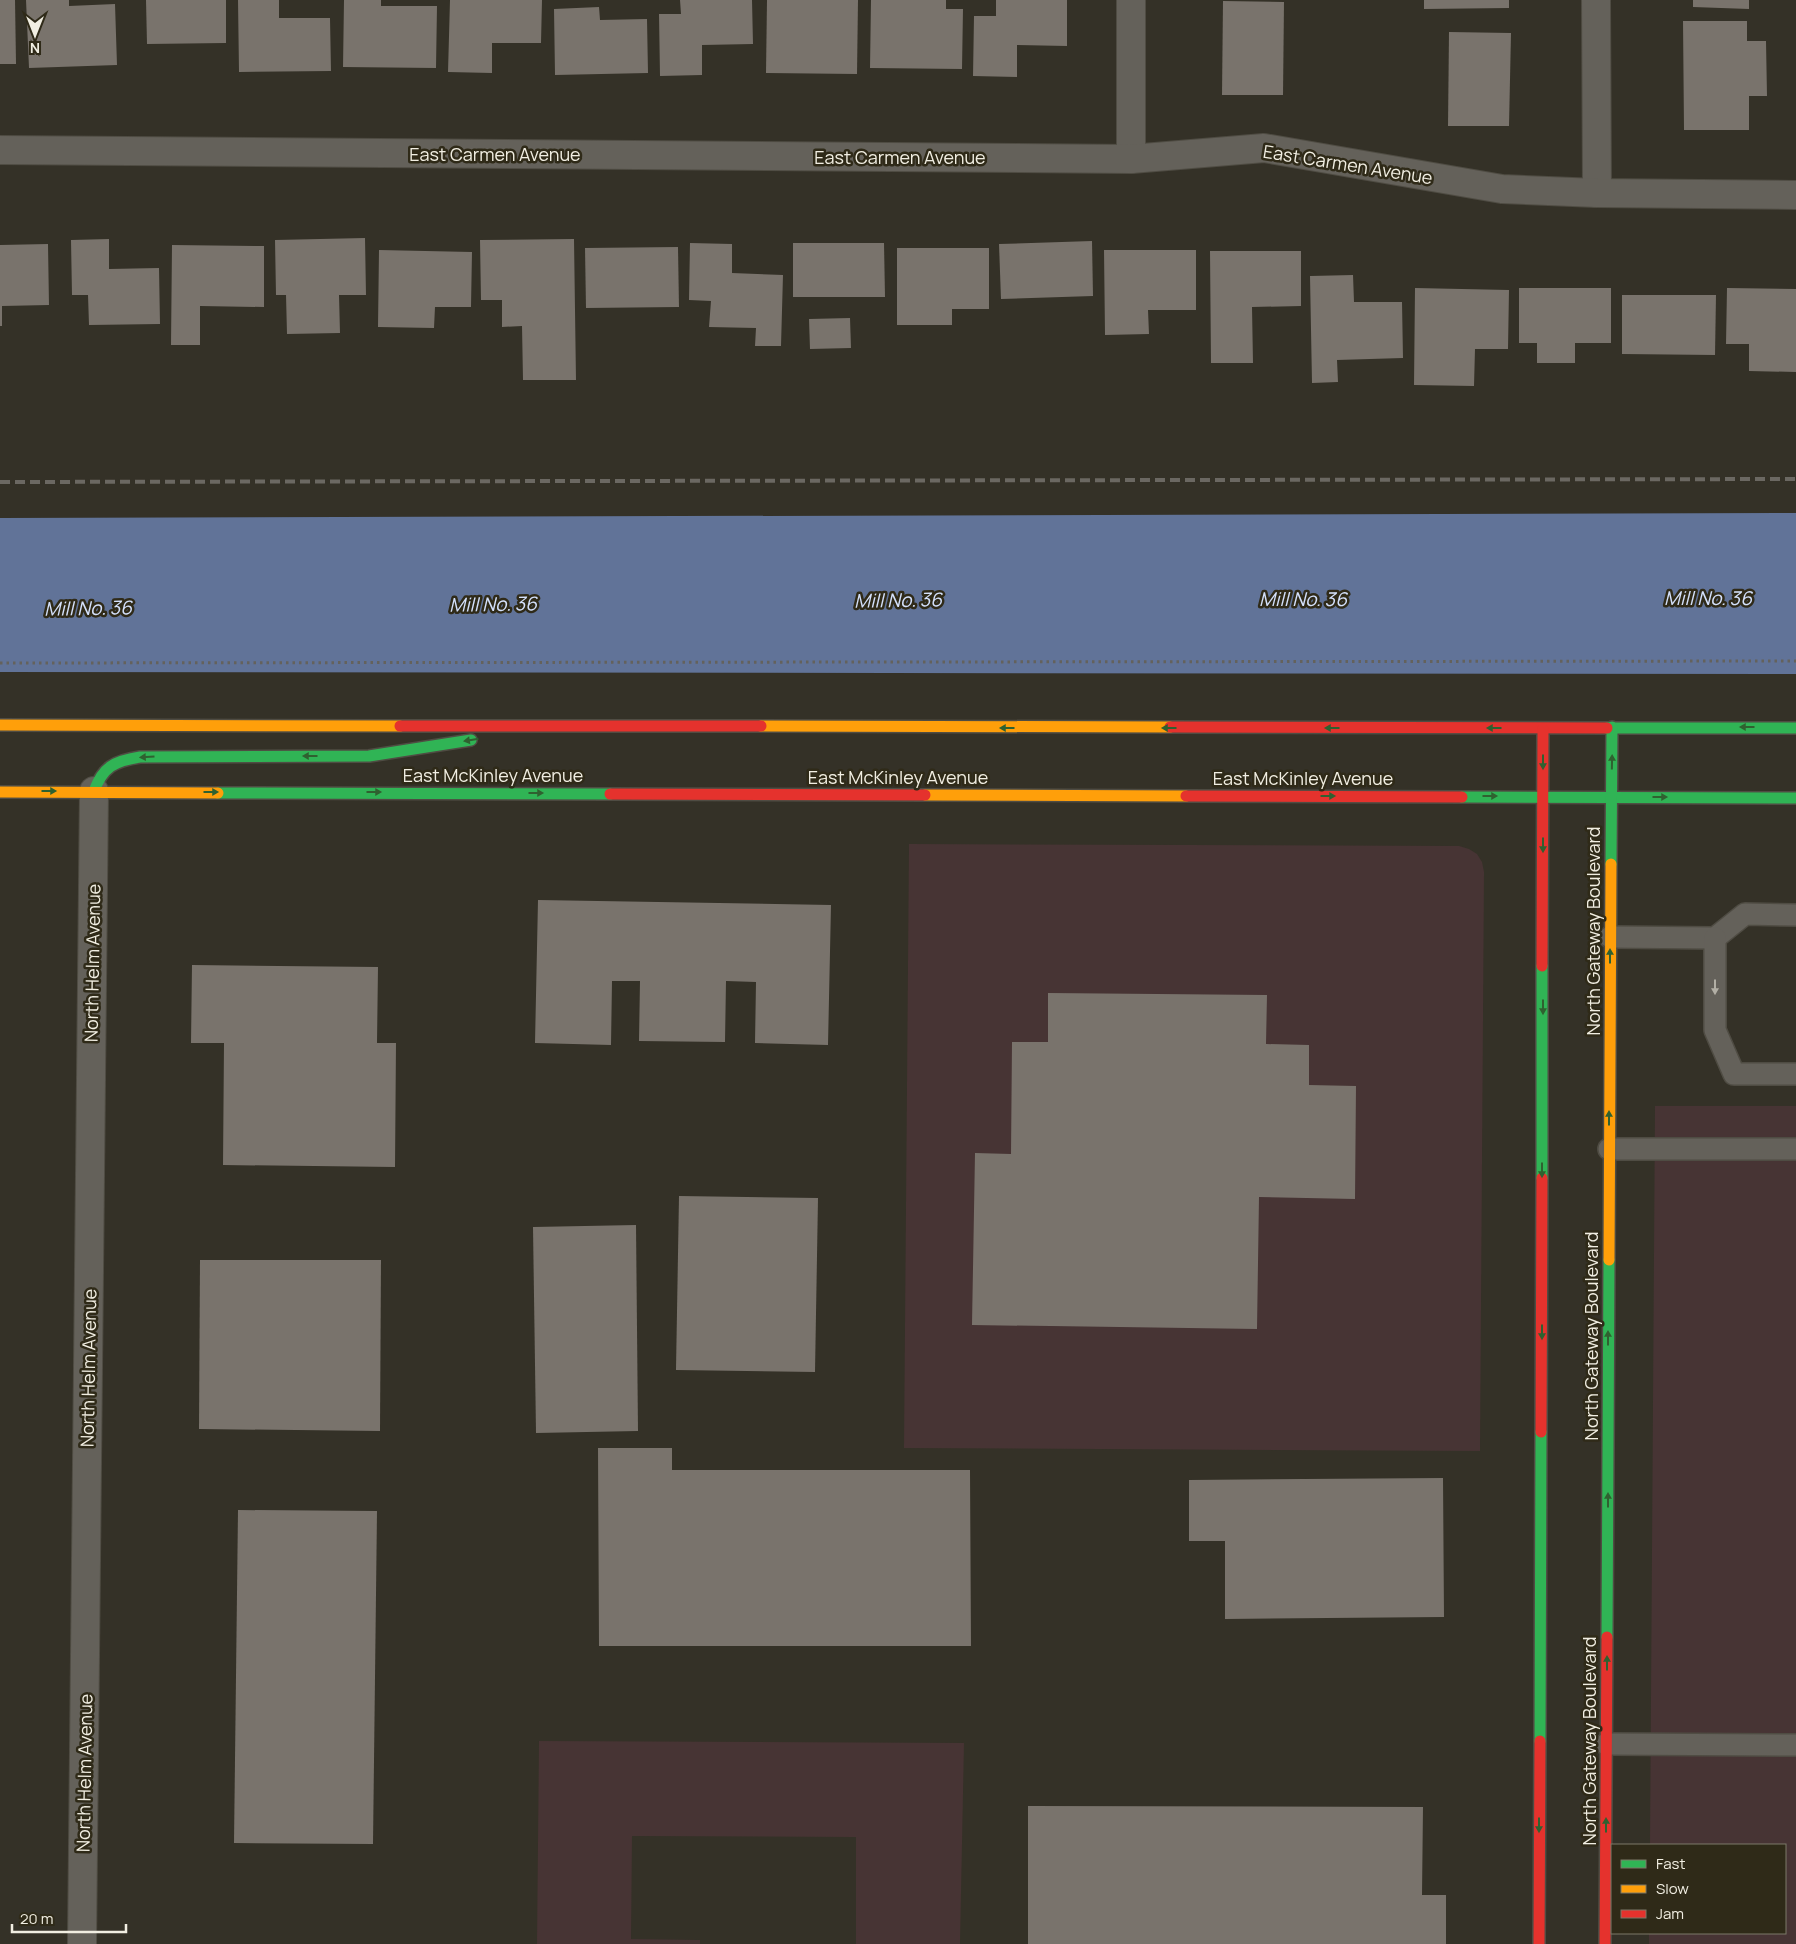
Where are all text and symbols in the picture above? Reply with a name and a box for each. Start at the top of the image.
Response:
north arrow [10,10,60,60]
text: N [30,39,40,58]
street label: East Carmen Avenue [1262,139,1434,189]
street label: East Carmen Avenue [409,142,581,166]
street label: East Carmen Avenue [814,145,986,169]
water label: Mill No. 36 [1664,585,1753,611]
water label: Mill No. 36 [854,586,943,614]
water label: Mill No. 36 [1259,586,1348,612]
water label: Mill No. 36 [449,590,538,618]
water label: Mill No. 36 [44,594,133,622]
one-way arrow [1739,723,1755,731]
one-way arrow [998,724,1014,732]
one-way arrow [1161,724,1177,732]
one-way arrow [1323,724,1339,732]
one-way arrow [1486,724,1502,732]
one-way arrow [463,737,479,745]
one-way arrow [301,752,317,760]
one-way arrow [139,753,155,761]
one-way arrow [1539,754,1547,770]
one-way arrow [1608,754,1616,770]
street label: East McKinley Avenue [403,763,583,787]
street label: East McKinley Avenue [808,765,988,789]
street label: East McKinley Avenue [1213,766,1393,790]
one-way arrow [41,787,57,795]
one-way arrow [203,788,219,796]
one-way arrow [366,788,382,796]
one-way arrow [528,789,544,797]
one-way arrow [1320,792,1336,800]
one-way arrow [1482,792,1498,800]
one-way arrow [1652,793,1668,801]
street label: North Gateway Boulevard [1581,827,1605,1035]
one-way arrow [1539,837,1547,853]
street label: North Helm Avenue [79,884,105,1042]
one-way arrow [1606,947,1614,963]
one-way arrow [1711,979,1719,995]
one-way arrow [1539,999,1547,1015]
one-way arrow [1605,1110,1613,1126]
one-way arrow [1538,1162,1546,1178]
street label: North Gateway Boulevard [1579,1232,1603,1440]
street label: North Helm Avenue [75,1289,101,1447]
one-way arrow [1538,1324,1546,1340]
one-way arrow [1604,1330,1612,1346]
one-way arrow [1604,1492,1612,1508]
street label: North Gateway Boulevard [1577,1637,1601,1845]
one-way arrow [1603,1655,1611,1671]
street label: North Helm Avenue [71,1694,97,1852]
one-way arrow [1535,1817,1543,1833]
one-way arrow [1602,1817,1610,1833]
legend [1611,1844,1786,1934]
text: Fast [1656,1853,1685,1874]
text: Slow [1656,1878,1689,1899]
scale bar [12,1902,126,1934]
text: Jam [1656,1903,1684,1924]
text: 20 m [20,1908,53,1929]

